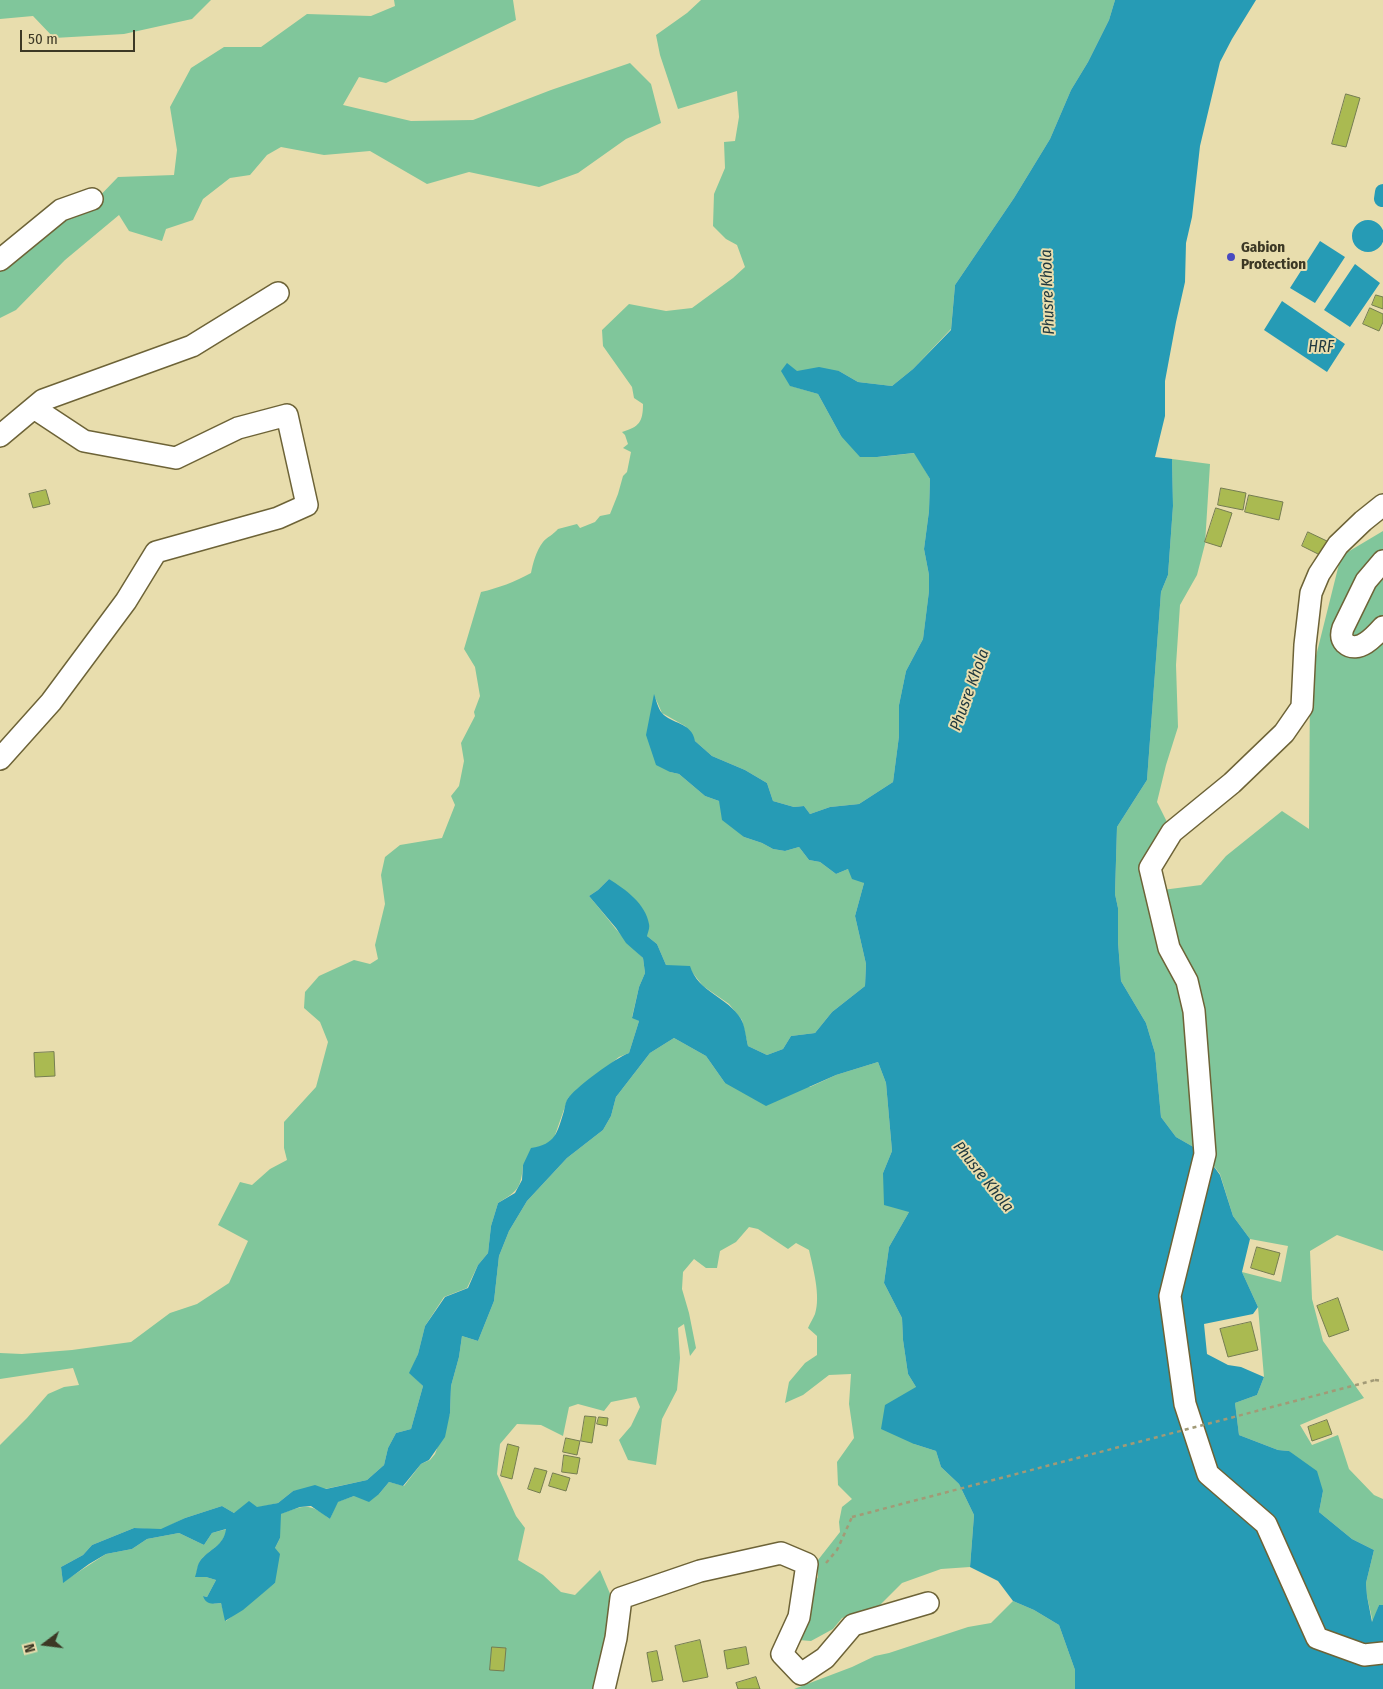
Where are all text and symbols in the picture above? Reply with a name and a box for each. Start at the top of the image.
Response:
scale bar [22,20,138,52]
text: 50 m [28,30,58,48]
place label: Gabion Protection [1241,239,1306,274]
water label: Phusre Khola [1037,249,1059,335]
marker: Gabion Protection [1225,251,1237,263]
water label: HRF [1308,338,1334,358]
water label: Phusre Khola [946,647,994,733]
water label: Phusre Khola [949,1138,1017,1216]
north arrow [20,1619,70,1669]
text: N [21,1642,39,1654]

